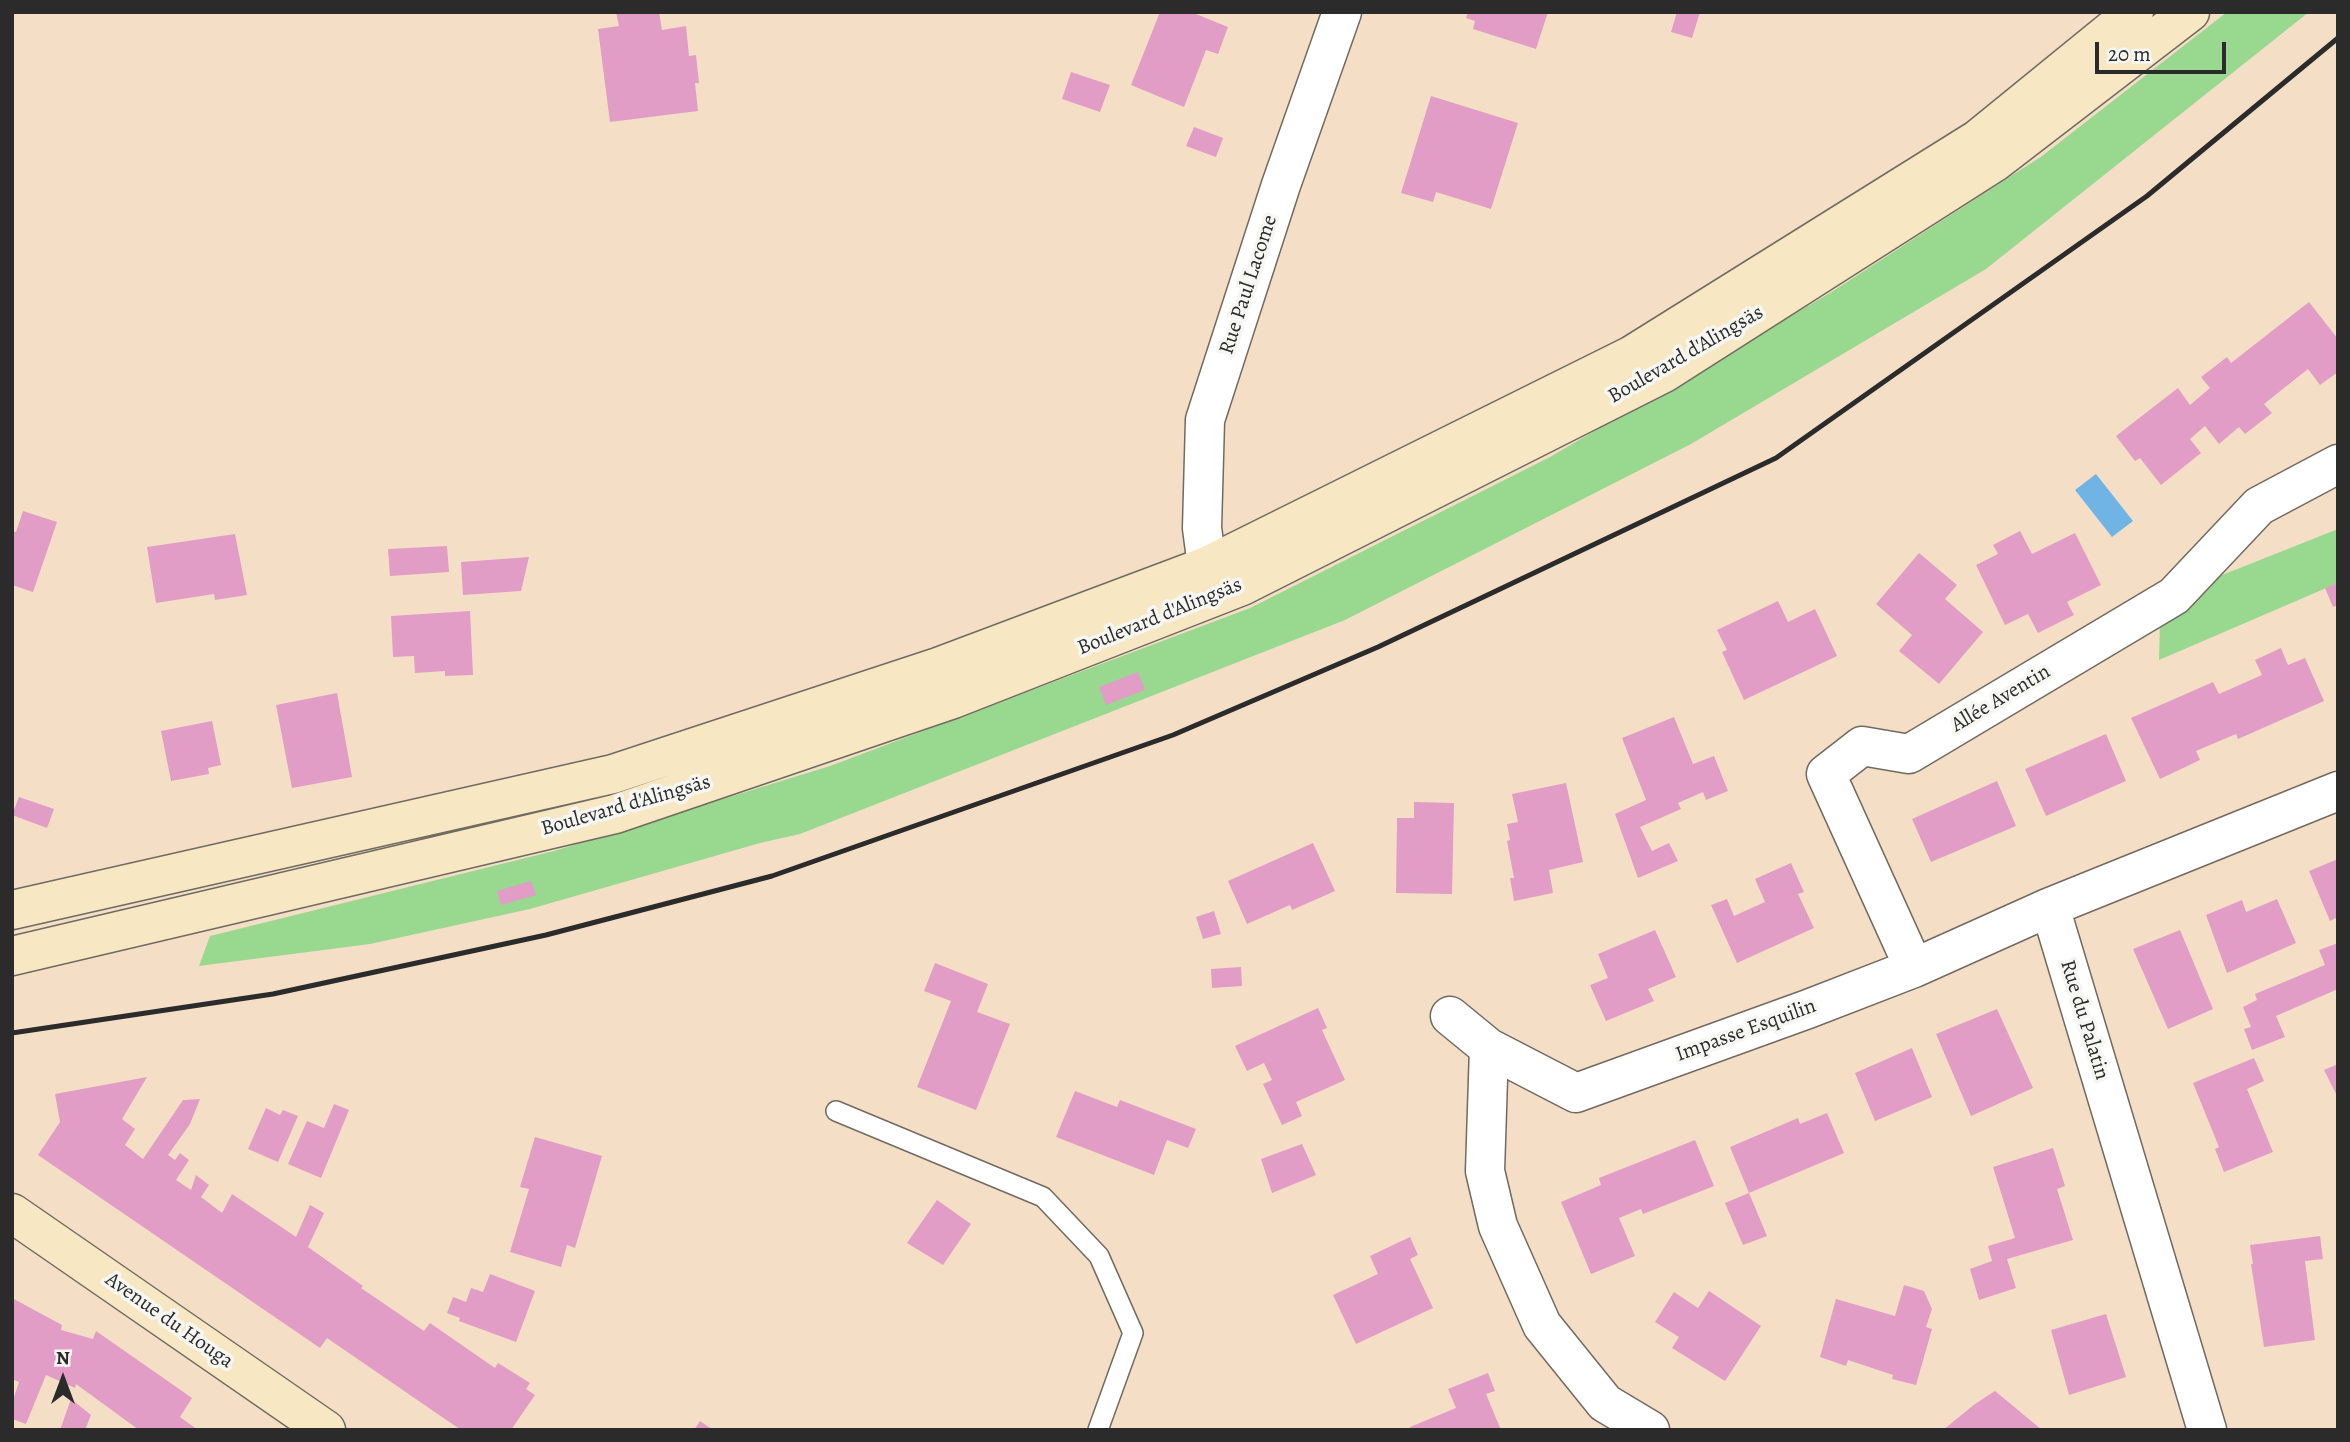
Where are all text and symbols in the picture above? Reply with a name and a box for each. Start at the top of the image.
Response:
scale bar [2098,28,2229,72]
text: 20 m [2108,40,2151,68]
street label: Rue Paul Lacome [1215,212,1283,358]
street label: Boulevard d'Alingsäs [1604,300,1768,410]
street label: Boulevard d'Alingsäs [1074,573,1246,661]
street label: Allée Aventin [1947,660,2055,738]
street label: Boulevard d'Alingsäs [538,770,714,842]
street label: Rue du Palatin [2054,957,2114,1083]
street label: Impasse Esquilin [1672,994,1820,1068]
street label: Avenue du Houga [100,1267,238,1375]
north arrow [28,1344,98,1414]
text: N [56,1345,70,1371]

